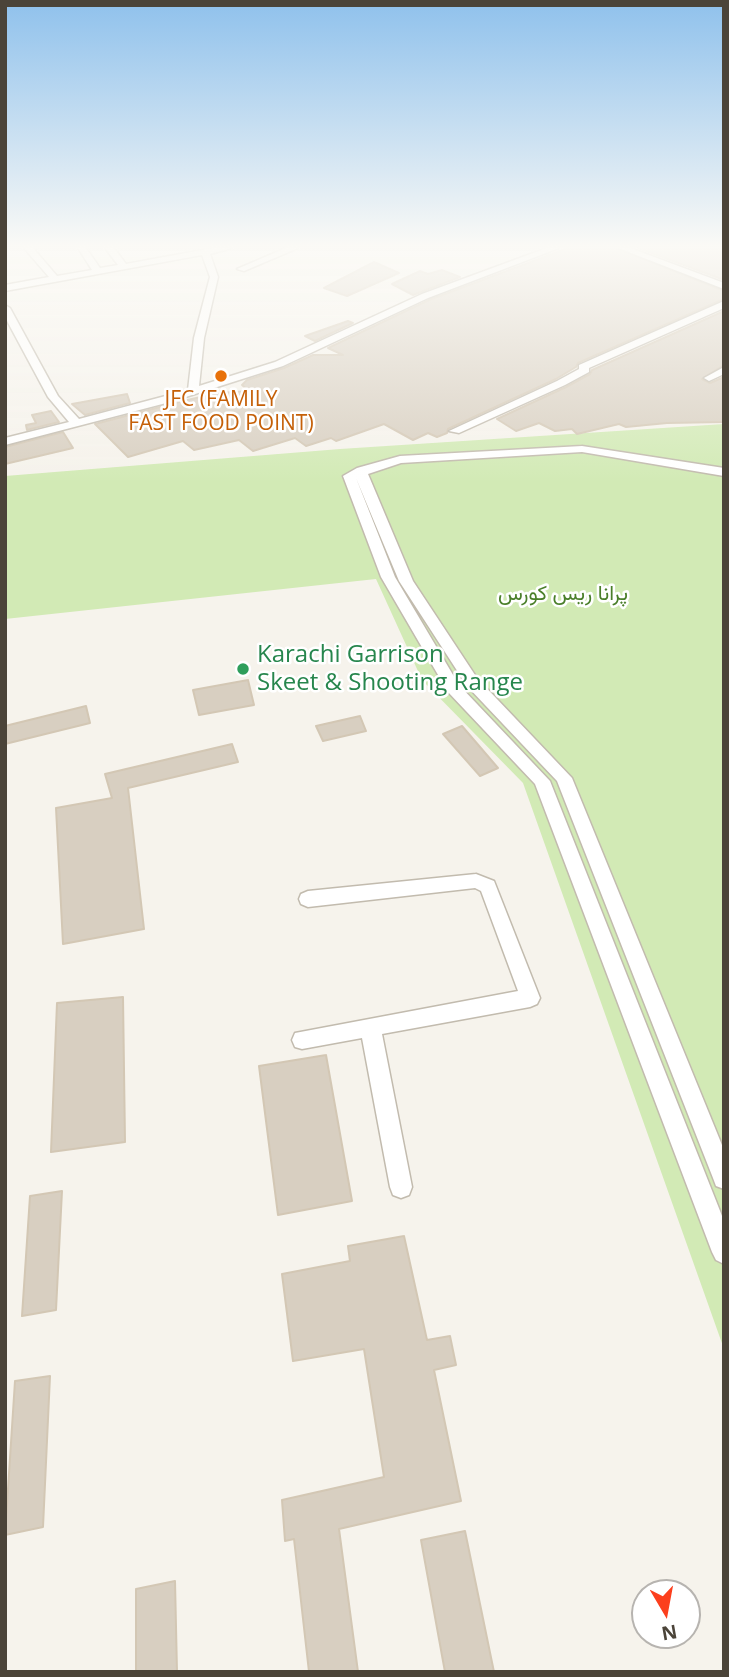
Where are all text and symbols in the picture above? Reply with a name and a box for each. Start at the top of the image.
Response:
marker: JFC (FAMILY FAST FOOD POINT) [213,368,229,384]
place label: JFC (FAMILY FAST FOOD POINT) [128,387,314,437]
park label: پرانا ریس کورس [498,581,628,607]
place label: Karachi Garrison Skeet & Shooting Range [257,641,523,697]
marker: Karachi Garrison Skeet & Shooting Range [235,661,251,677]
north arrow [631,1579,701,1649]
text: N [659,1619,679,1647]

